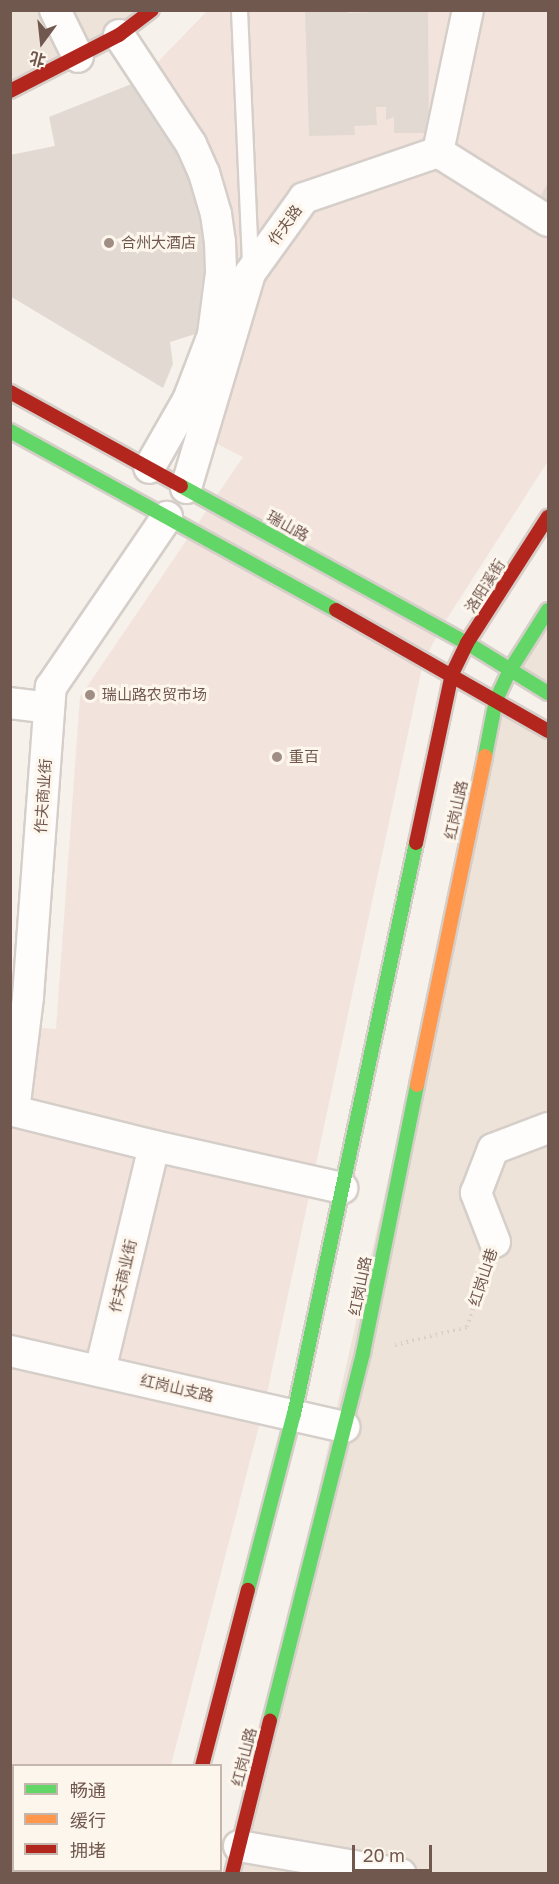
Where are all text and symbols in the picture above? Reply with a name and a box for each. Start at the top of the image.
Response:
north arrow [12,12,72,72]
text: 北 [27,48,48,71]
street label: 作夫路 [264,202,306,248]
place label: 合州大酒店 [121,234,196,252]
marker: 合州大酒店 [102,236,116,250]
street label: 瑞山路 [264,507,312,545]
street label: 洛阳溪街 [461,556,509,616]
place label: 瑞山路农贸市场 [102,686,207,704]
marker: 瑞山路农贸市场 [83,688,97,702]
place label: 重百 [289,748,319,766]
marker: 重百 [270,750,284,764]
street label: 作夫商业街 [31,758,55,834]
street label: 红岗山路 [441,779,471,841]
street label: 作夫商业街 [106,1237,140,1315]
street label: 红岗山巷 [465,1246,501,1308]
street label: 红岗山路 [345,1255,375,1317]
street label: 红岗山支路 [138,1371,216,1405]
street label: 红岗山路 [228,1726,260,1788]
legend [12,1764,222,1872]
text: 畅通 [70,1779,106,1801]
text: 缓行 [70,1809,106,1831]
scale bar [355,1833,434,1871]
text: 拥堵 [70,1839,106,1861]
text: 20 m [363,1844,405,1866]

